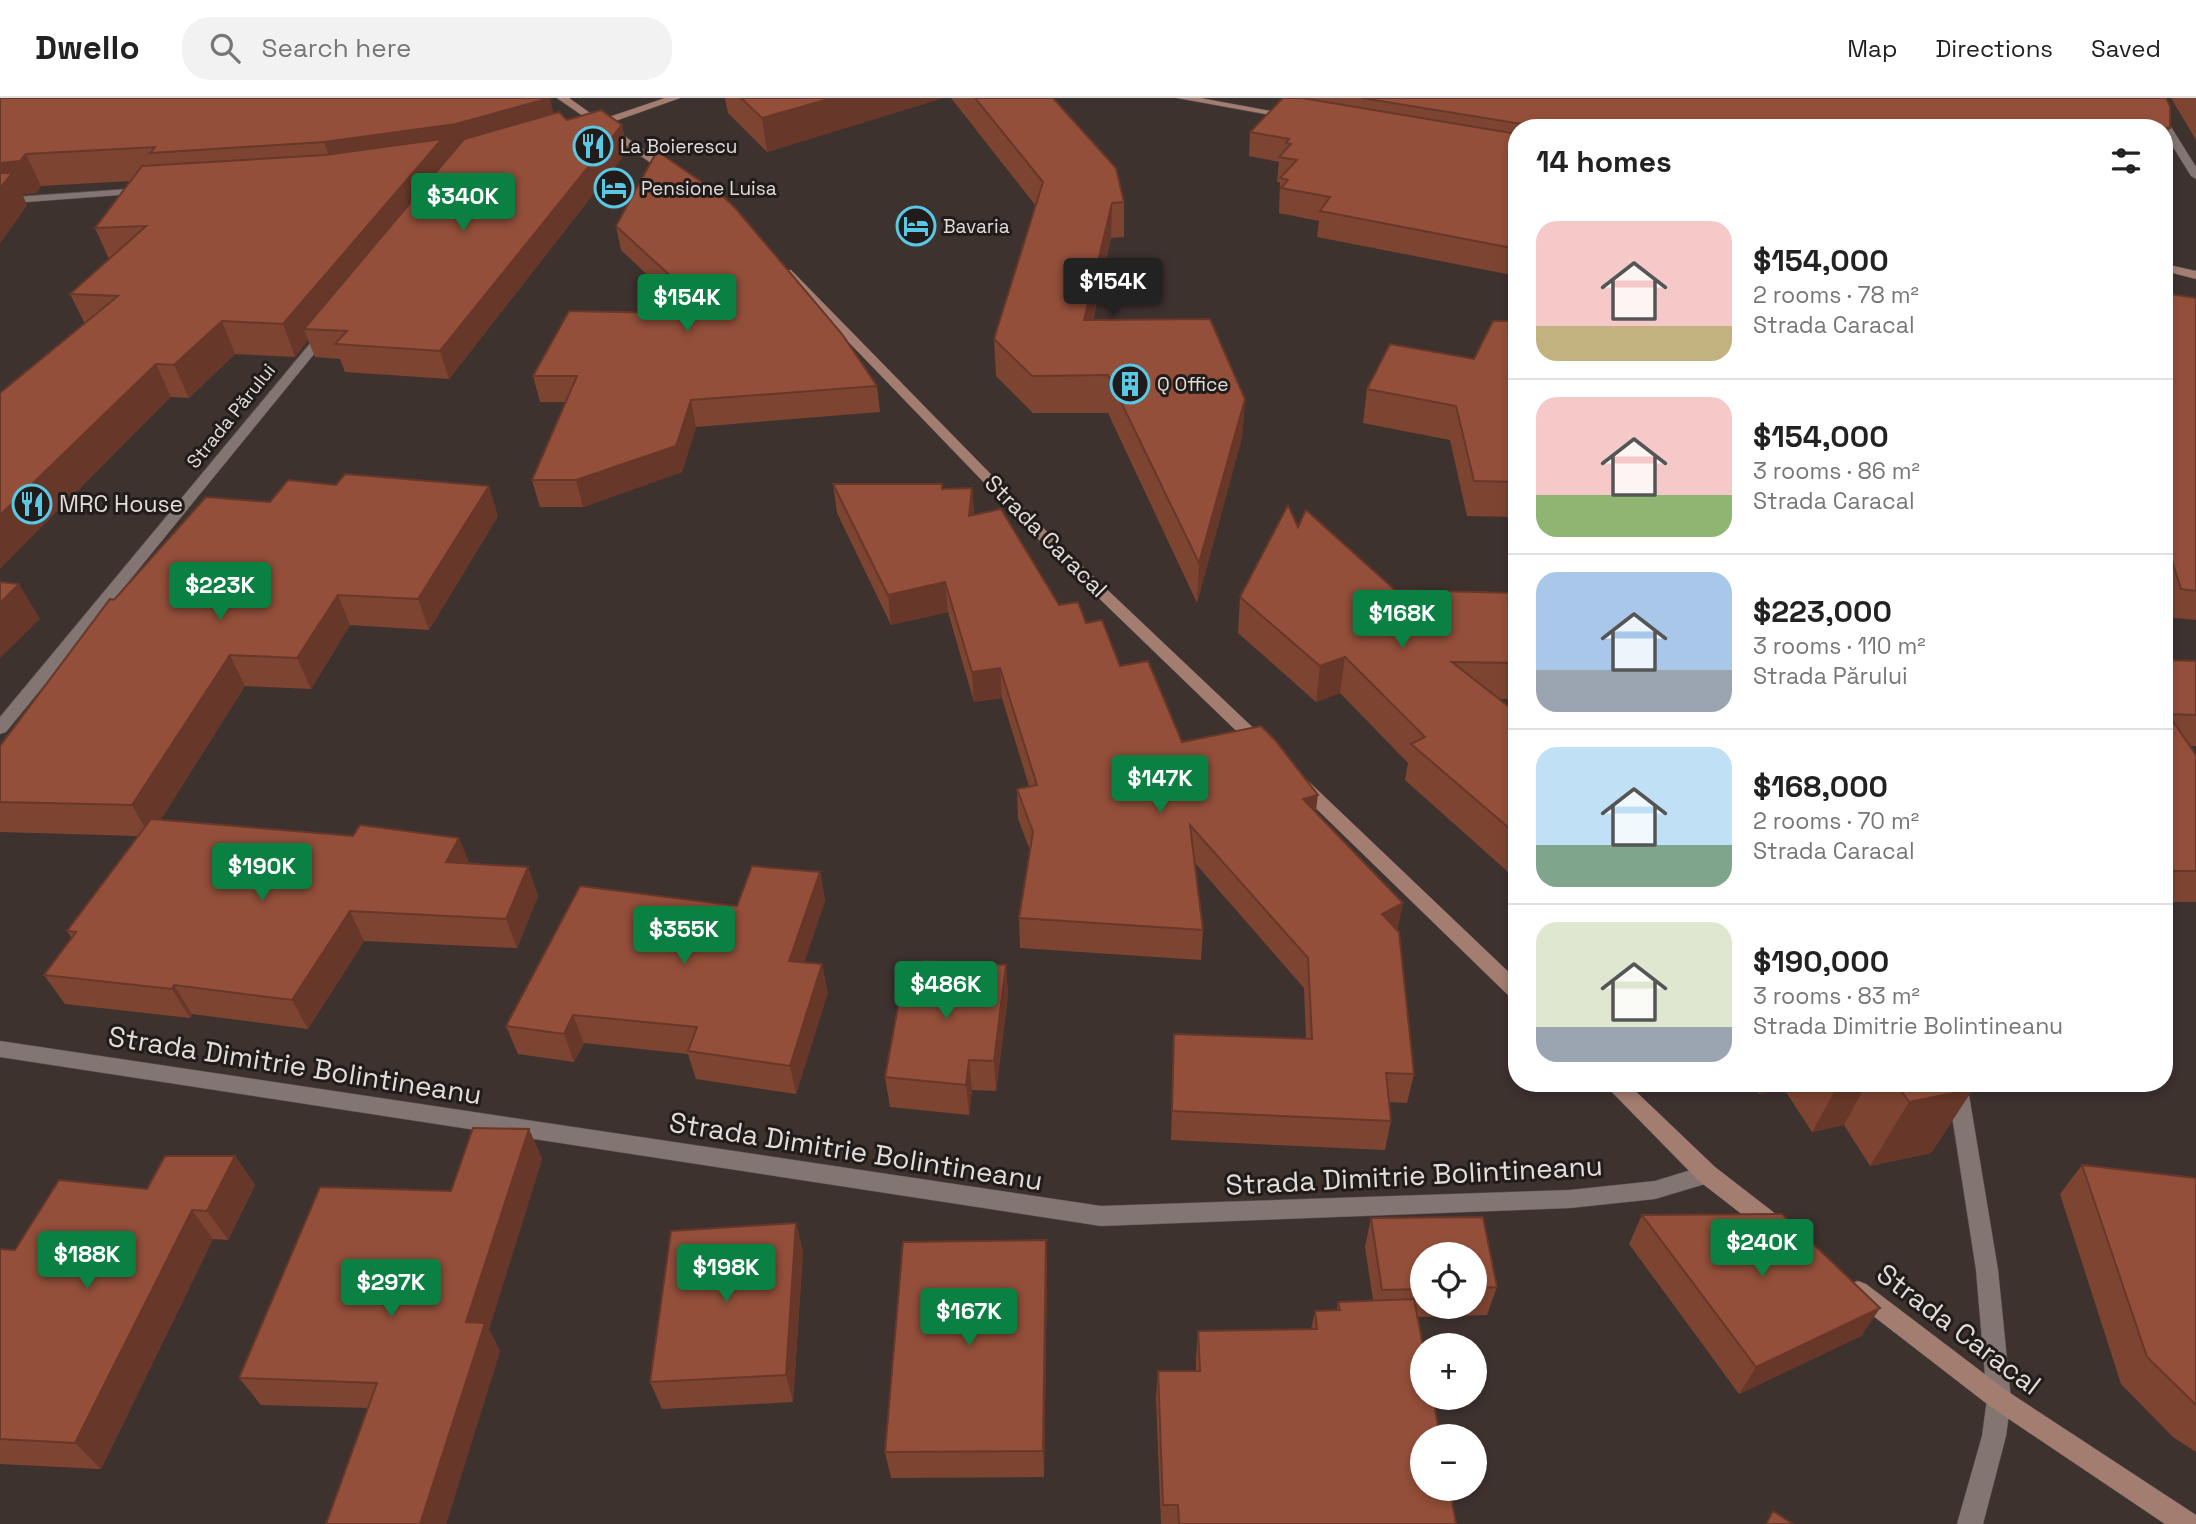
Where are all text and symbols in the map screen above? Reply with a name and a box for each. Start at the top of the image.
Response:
search box [182,17,672,80]
text: Dwello [35,27,140,69]
icon: search [206,29,244,67]
text: Search here [262,31,411,65]
text: Map [1847,33,1897,64]
text: Directions [1935,33,2053,64]
text: Saved [2091,33,2161,64]
restaurant icon: La Boierescu [572,125,614,167]
place label: La Boierescu [620,134,737,159]
text: 14 homes [1536,142,1672,181]
icon: filters [2107,142,2145,180]
hotel icon: Pensione Luisa [593,167,635,209]
pin: $340K [414,174,512,233]
place label: Pensione Luisa [641,176,777,201]
text: $340K [427,181,499,211]
hotel icon: Bavaria [895,205,937,247]
place label: Bavaria [943,214,1010,239]
text: $154,000 [1753,241,1889,280]
icon: home [1592,249,1676,333]
pin: $154K [1064,258,1162,318]
text: $154K [1079,266,1147,296]
pin: $154K [638,274,736,334]
text: 2 rooms · 78 m² [1753,280,1919,310]
text: $154K [653,282,721,312]
text: Strada Caracal [1753,310,1915,340]
street label: Strada Părului [181,358,281,474]
building icon: Q Office [1109,363,1151,405]
place label: Q Office [1157,372,1229,397]
text: $154,000 [1753,417,1889,456]
icon: home [1592,425,1676,509]
text: 3 rooms · 86 m² [1753,456,1920,486]
street label: Strada Caracal [978,468,1114,604]
restaurant icon: MRC House [11,483,53,525]
text: Strada Caracal [1753,486,1915,516]
place label: MRC House [59,489,183,519]
pin: $223K [171,562,269,622]
text: $223K [185,570,255,600]
pin: $168K [1353,590,1451,650]
text: $223,000 [1753,592,1892,631]
text: $168K [1369,598,1435,628]
icon: home [1592,600,1676,684]
text: 3 rooms · 110 m² [1753,631,1926,661]
text: Strada Părului [1753,661,1908,691]
pin: $147K [1111,756,1209,815]
text: $147K [1127,763,1193,793]
text: $168,000 [1753,767,1888,806]
icon: home [1592,775,1676,859]
text: 2 rooms · 70 m² [1753,806,1919,836]
text: Strada Caracal [1753,836,1915,866]
pin: $190K [213,844,311,903]
text: $190K [228,851,296,881]
pin: $355K [635,906,733,966]
text: $355K [649,914,719,944]
text: $190,000 [1753,942,1889,981]
icon: home [1592,950,1676,1034]
pin: $486K [897,962,995,1021]
text: $486K [911,969,981,999]
text: 3 rooms · 83 m² [1753,981,1920,1011]
text: Strada Dimitrie Bolintineanu [1753,1011,2063,1041]
street label: Strada Dimitrie Bolintineanu [106,1018,484,1112]
street label: Strada Dimitrie Bolintineanu [667,1104,1045,1198]
street label: Strada Dimitrie Bolintineanu [1225,1147,1603,1203]
pin: $240K [1713,1220,1811,1279]
text: $240K [1726,1227,1798,1257]
pin: $188K [38,1232,136,1291]
text: $188K [54,1239,120,1269]
map controls [1410,1242,1487,1501]
button: locate [1410,1242,1487,1319]
pin: $198K [677,1244,775,1304]
text: $198K [693,1252,759,1282]
street label: Strada Caracal [1870,1255,2048,1403]
pin: $297K [342,1260,440,1319]
text: $297K [357,1267,425,1297]
pin: $167K [920,1288,1018,1348]
text: $167K [936,1296,1002,1326]
button: + [1410,1333,1487,1410]
button: − [1410,1424,1487,1501]

